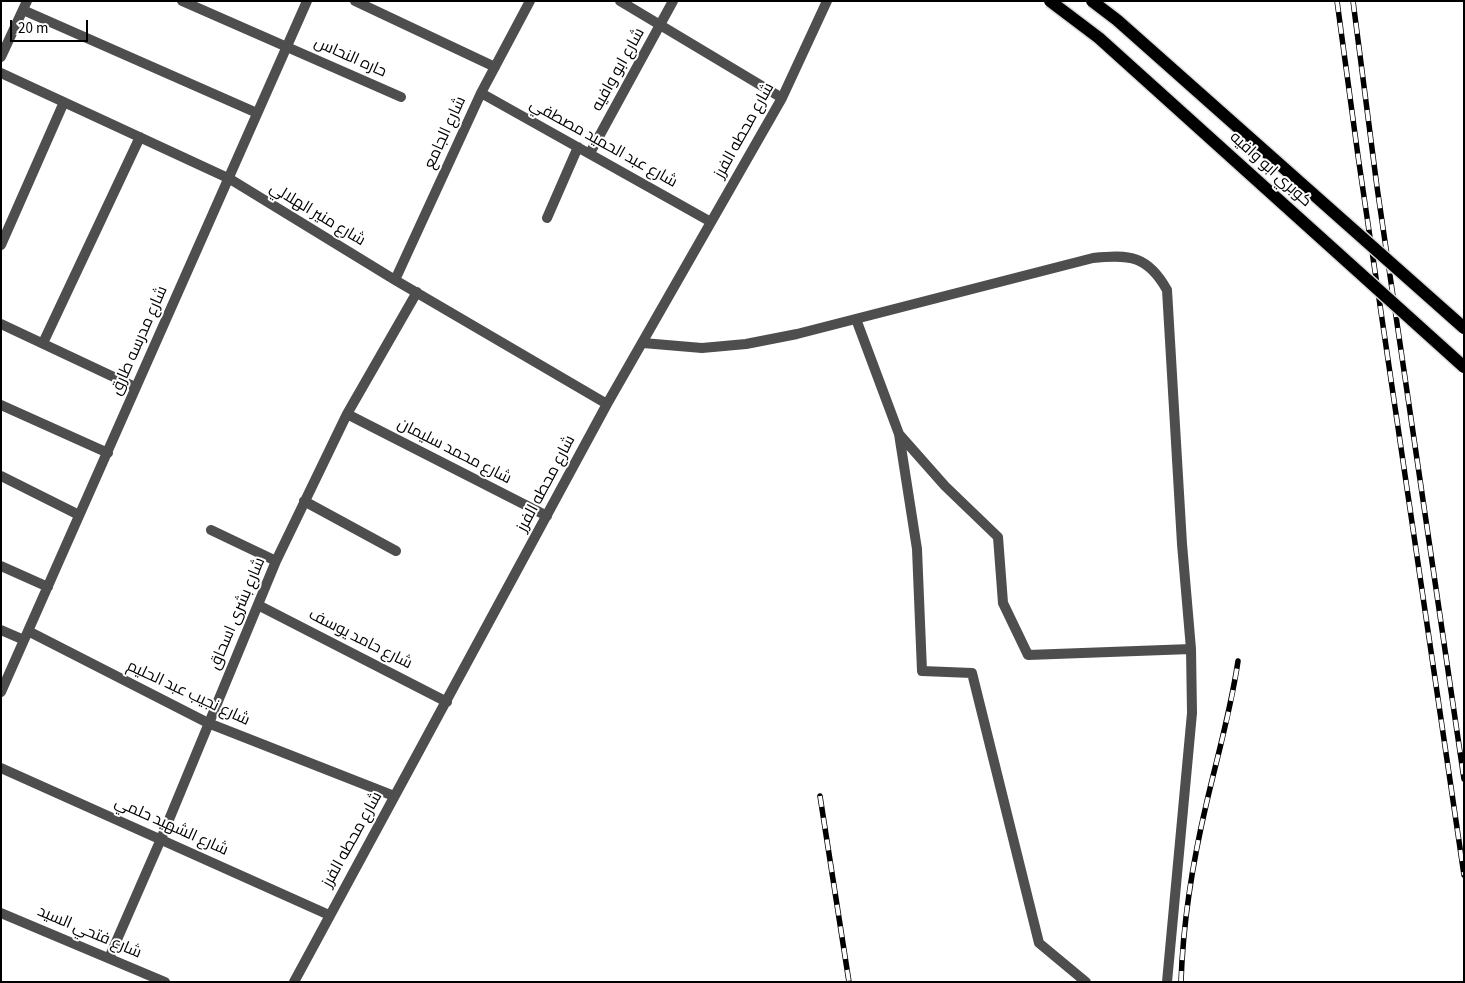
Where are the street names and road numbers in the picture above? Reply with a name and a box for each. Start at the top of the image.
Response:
street label: شارع ابو وافيه [588,25,650,115]
street label: حاره النحاس [311,33,389,83]
street label: شارع محطه الفرز [711,80,779,182]
street label: شارع الجامع [421,94,471,172]
street label: شارع عبد الحميد مصطفي [526,95,680,193]
street label: كوبري ابو وافيه [1225,128,1315,212]
street label: شارع منير الهلالي [266,179,368,251]
street label: شارع مدرسه طارق [107,283,173,399]
street label: شارع محمد سليمان [394,415,514,489]
street label: شارع محطه الفرز [514,432,580,536]
street label: شارع بشرى اسحاق [206,555,270,673]
street label: شارع حامد يوسف [305,606,415,674]
street label: شارع نجيب عبد الحليم [123,657,253,731]
street label: شارع محطه الفرز [319,789,387,891]
street label: شارع الشهيد حلمي [111,793,231,861]
street label: شارع فتحي السيد [34,902,144,964]

